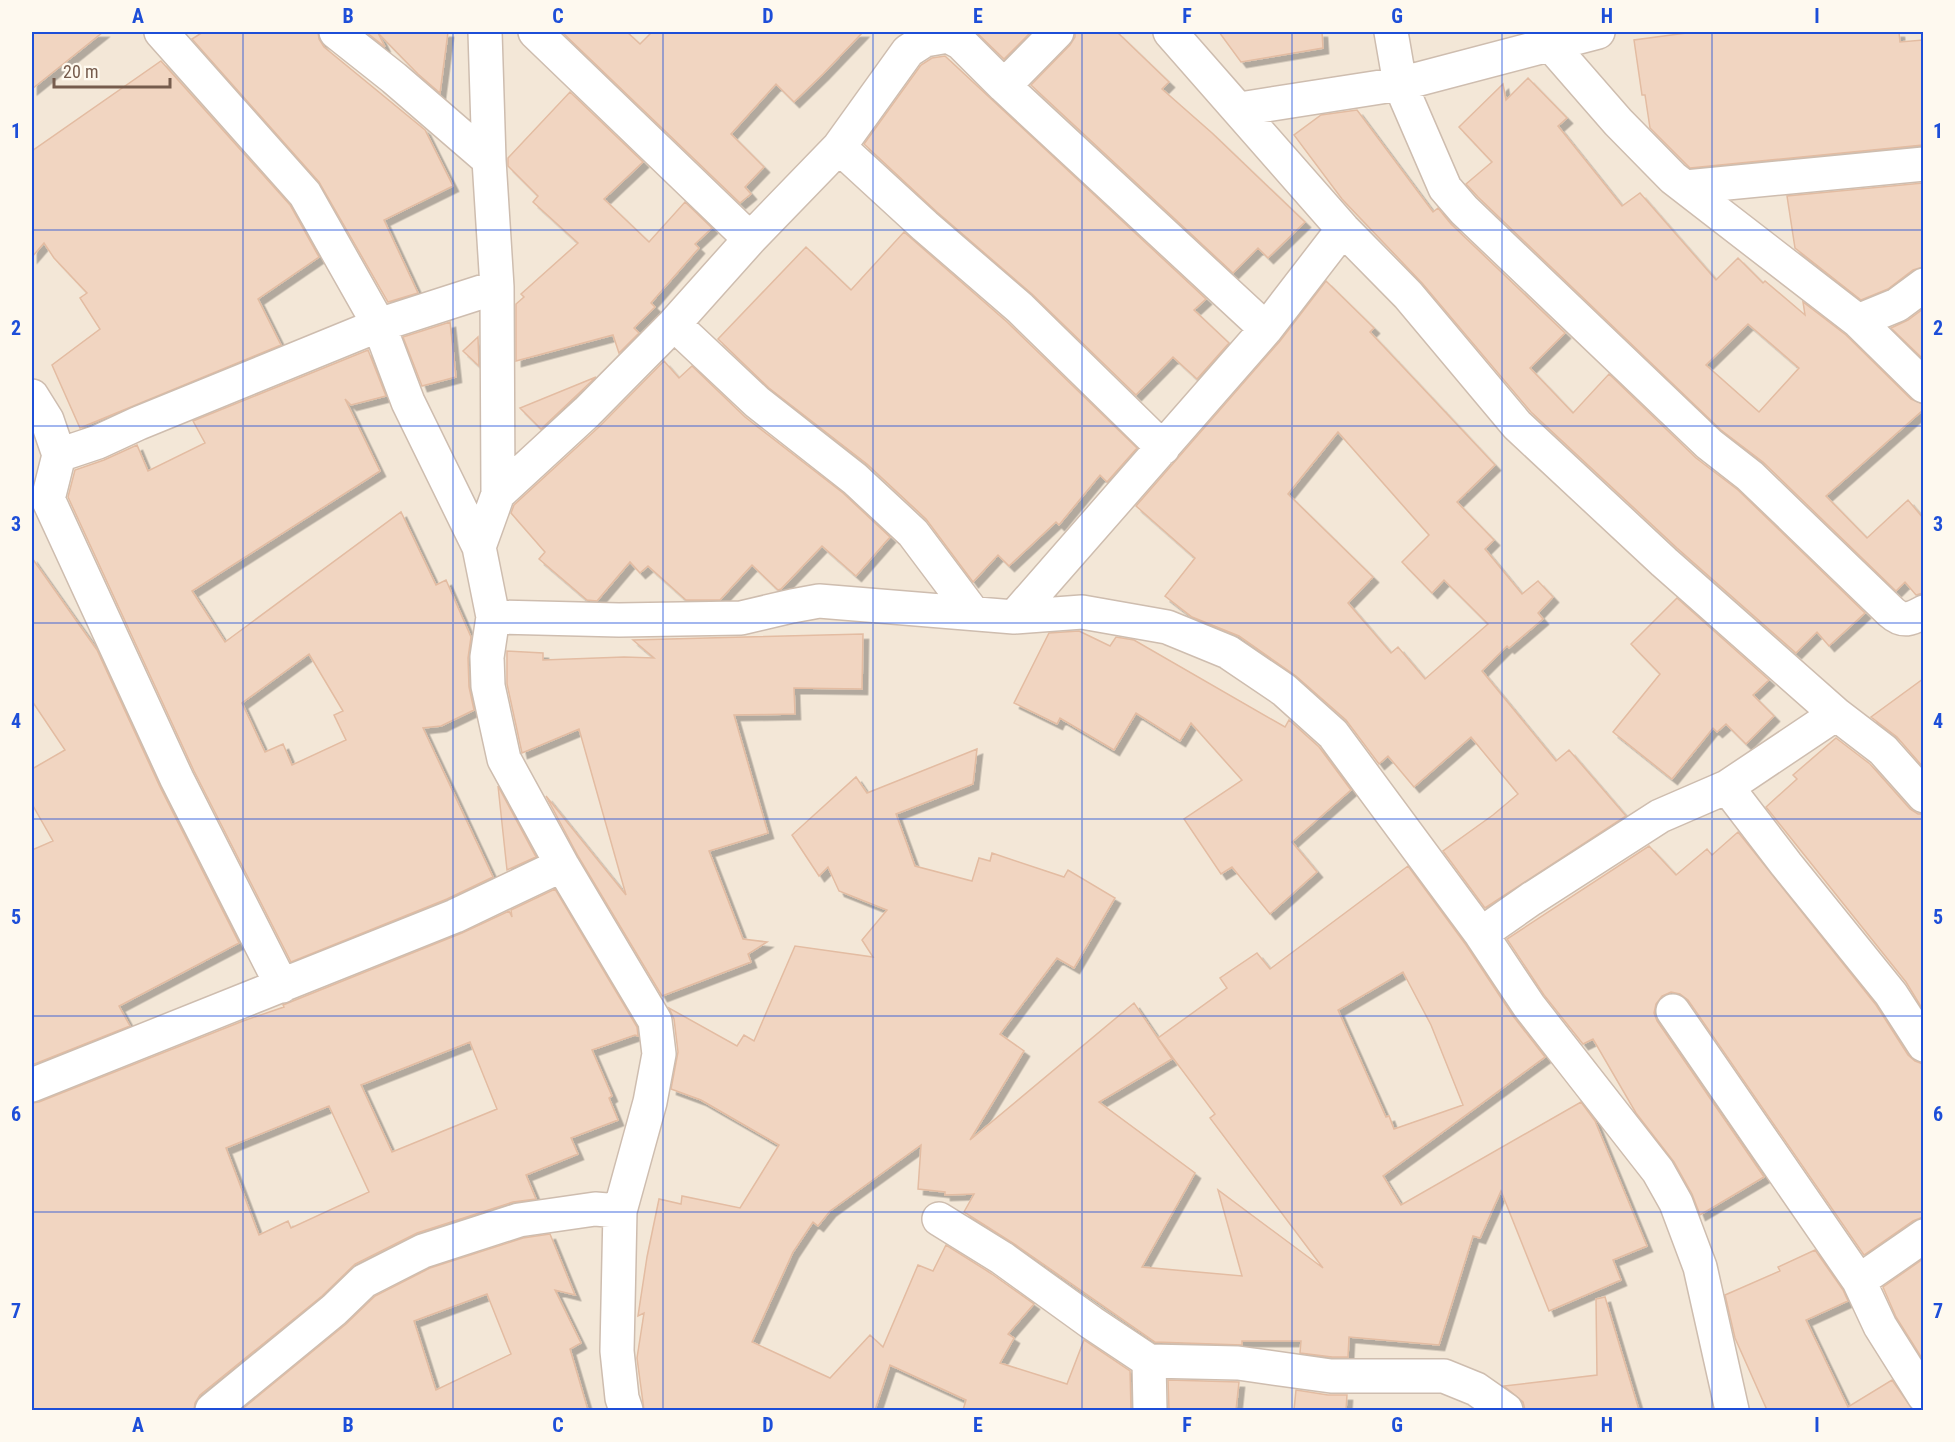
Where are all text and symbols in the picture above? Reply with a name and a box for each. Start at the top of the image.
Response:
text: A [132,4,144,28]
text: B [342,4,354,28]
text: C [552,4,564,28]
text: D [762,4,774,28]
text: E [973,4,983,28]
text: F [1182,4,1192,28]
text: G [1391,4,1403,28]
text: H [1601,4,1613,28]
text: I [1814,4,1820,28]
scale bar [54,51,170,89]
text: 20 m [63,61,98,82]
text: 1 [11,119,21,143]
text: 1 [1933,119,1943,143]
text: 2 [11,316,21,340]
text: 2 [1933,316,1943,340]
text: 3 [11,512,21,536]
text: 3 [1933,512,1943,536]
text: 4 [11,709,21,733]
text: 4 [1933,709,1943,733]
text: 5 [11,905,21,929]
text: 5 [1933,905,1943,929]
text: 6 [11,1102,21,1126]
text: 6 [1933,1102,1943,1126]
text: 7 [11,1299,21,1323]
text: 7 [1933,1299,1943,1323]
text: A [132,1413,144,1437]
text: B [342,1413,354,1437]
text: C [552,1413,564,1437]
text: D [762,1413,774,1437]
text: E [973,1413,983,1437]
text: F [1182,1413,1192,1437]
text: G [1391,1413,1403,1437]
text: H [1601,1413,1613,1437]
text: I [1814,1413,1820,1437]

